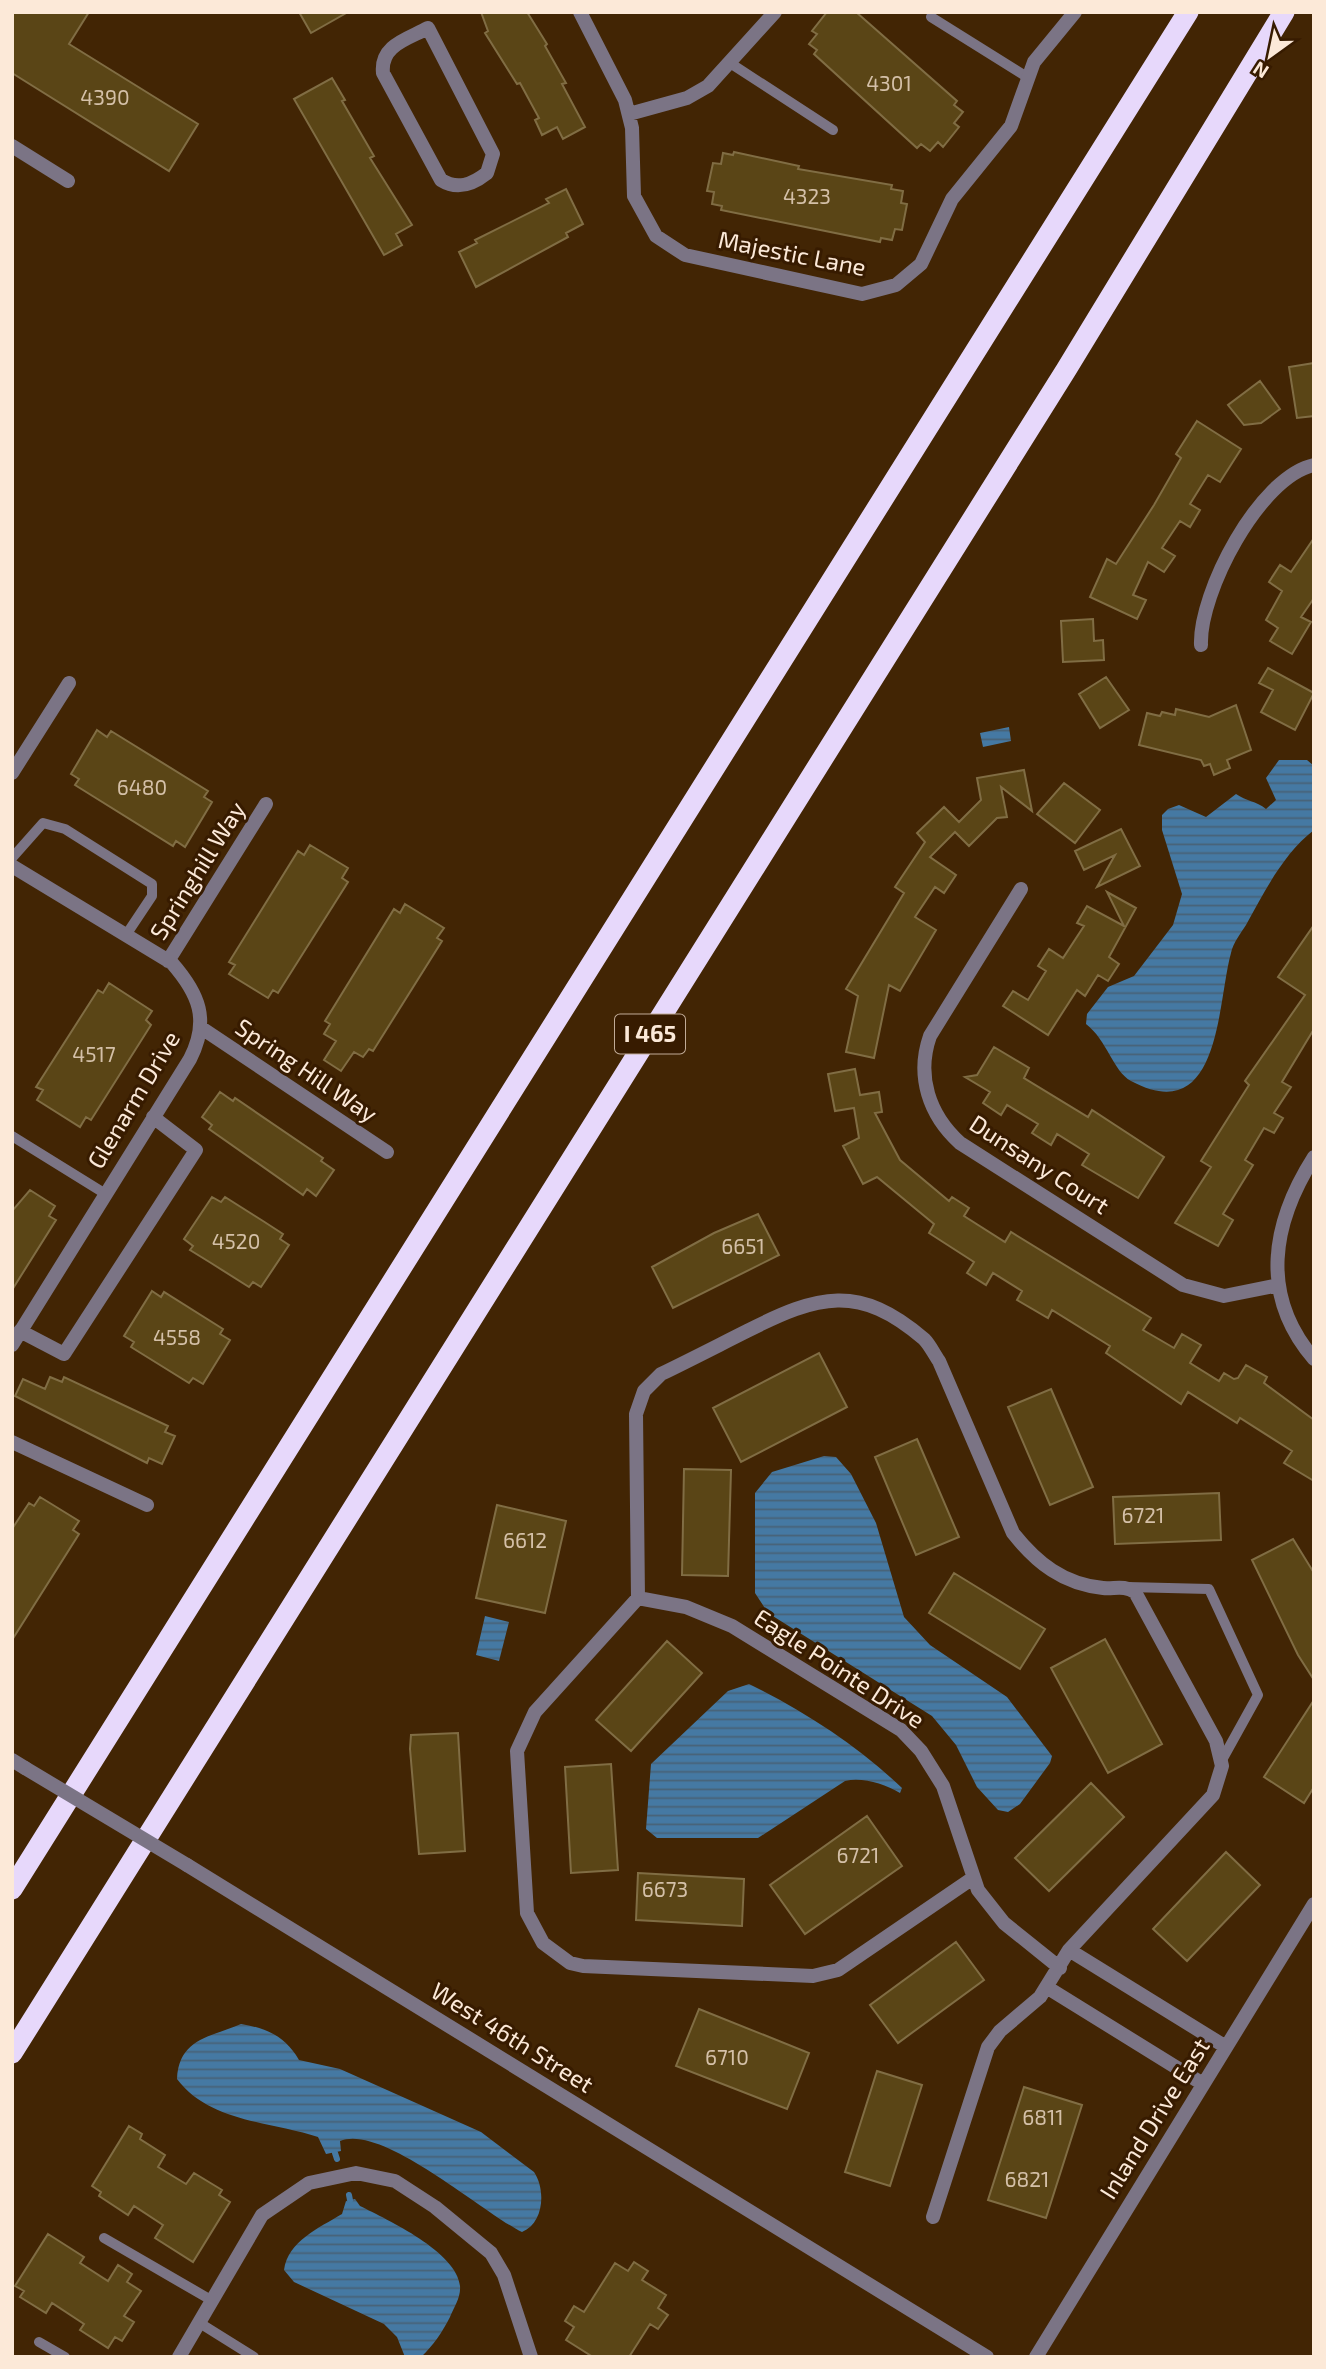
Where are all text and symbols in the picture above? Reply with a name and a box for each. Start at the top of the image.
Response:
north arrow [1235,21,1305,91]
text: N [1248,57,1272,84]
house number: 4301 [866,70,912,95]
house number: 4390 [80,84,130,109]
house number: 4323 [783,183,831,208]
street label: Majestic Lane [716,224,869,281]
house number: 6480 [117,774,167,799]
street label: Springhill Way [143,796,251,945]
street label: Spring Hill Way [230,1012,383,1128]
road number: I 465 [615,1015,685,1054]
street label: Glenarm Drive [80,1025,185,1173]
house number: 4517 [72,1041,116,1066]
street label: Dunsany Court [965,1108,1115,1220]
house number: 4520 [212,1228,260,1253]
house number: 6651 [721,1233,765,1258]
house number: 4558 [153,1324,201,1349]
house number: 6721 [1122,1502,1164,1527]
house number: 6612 [503,1527,547,1552]
street label: Eagle Pointe Drive [749,1602,930,1734]
house number: 6721 [837,1842,879,1867]
house number: 6673 [642,1876,688,1901]
street label: West 46th Street [426,1975,599,2098]
street label: Inland Drive East [1093,2033,1215,2204]
house number: 6710 [705,2044,749,2069]
house number: 6811 [1022,2104,1064,2129]
house number: 6821 [1005,2166,1049,2191]

